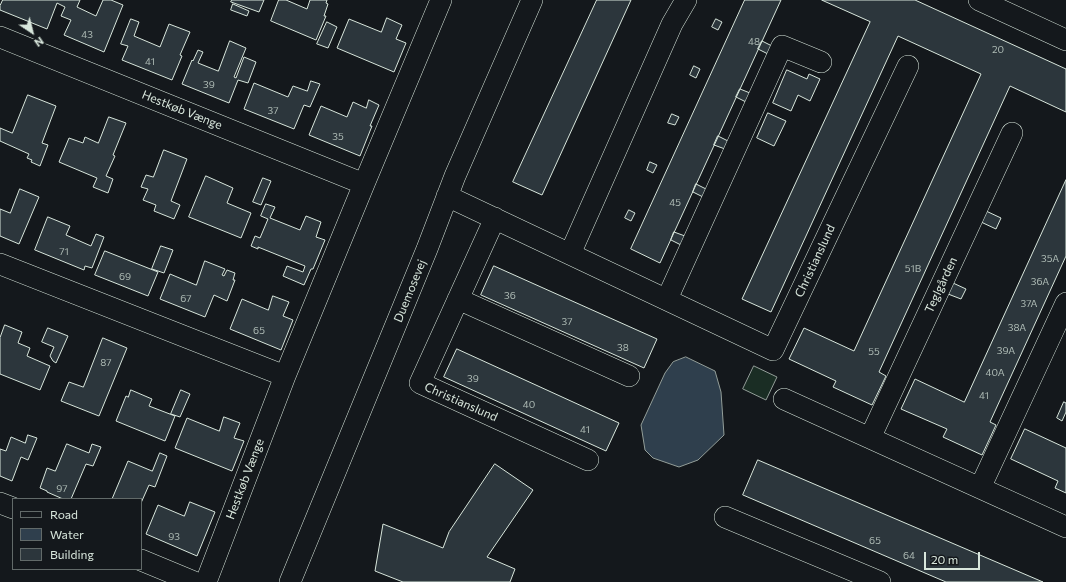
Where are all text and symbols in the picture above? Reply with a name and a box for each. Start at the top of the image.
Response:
north arrow [12,12,52,52]
house number: 43 [81,29,93,41]
text: N [32,35,46,50]
house number: 48 [748,36,760,48]
house number: 20 [992,44,1004,56]
house number: 41 [145,56,155,68]
house number: 39 [203,79,215,91]
street label: Hestkøb Vænge [140,87,224,133]
house number: 37 [268,105,278,117]
house number: 35 [332,131,344,143]
house number: 45 [669,197,681,209]
street label: Christianslund [792,222,838,300]
house number: 71 [59,246,69,258]
house number: 35A [1041,253,1059,265]
street label: Teglgården [922,255,960,315]
street label: Duemosevej [391,258,429,324]
house number: 51B [905,263,921,275]
house number: 69 [119,271,131,283]
house number: 36A [1031,276,1049,288]
house number: 36 [504,290,516,302]
house number: 67 [180,293,192,305]
house number: 37A [1021,298,1037,310]
house number: 37 [562,316,572,328]
house number: 38A [1008,322,1026,334]
house number: 65 [253,325,265,337]
house number: 38 [617,342,629,354]
house number: 39A [997,345,1015,357]
house number: 55 [868,346,880,358]
house number: 87 [100,357,112,369]
house number: 40A [985,367,1005,379]
house number: 39 [467,373,479,385]
street label: Christianslund [422,379,500,425]
house number: 41 [979,390,989,402]
house number: 40 [523,399,535,411]
house number: 41 [580,424,590,436]
street label: Hestkøb Vænge [223,437,267,521]
house number: 97 [56,483,68,495]
legend [12,498,142,570]
text: Road [50,507,78,521]
text: Water [50,527,84,541]
house number: 93 [168,531,180,543]
house number: 65 [869,535,881,547]
scale bar [926,544,982,570]
text: Building [50,547,94,561]
house number: 64 [903,550,915,562]
text: 20 m [931,552,958,566]

